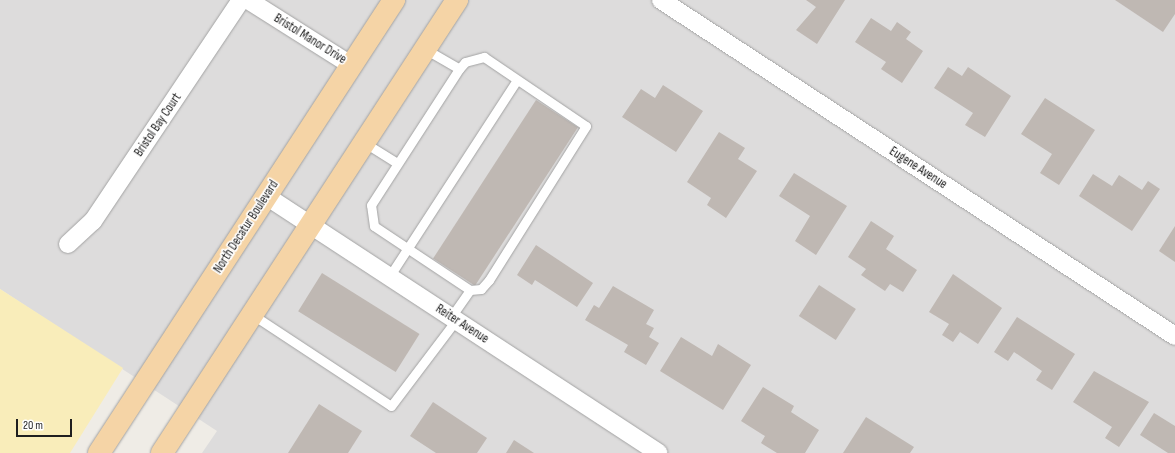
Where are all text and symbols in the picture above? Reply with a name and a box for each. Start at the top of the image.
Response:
street label: Bristol Manor Drive [271,11,349,67]
street label: Bristol Bay Court [131,90,185,160]
street label: Eugene Avenue [886,144,950,192]
street label: North Decatur Boulevard [210,178,282,276]
street label: Reiter Avenue [433,301,491,347]
scale bar [18,411,74,437]
text: 20 m [23,418,43,433]

